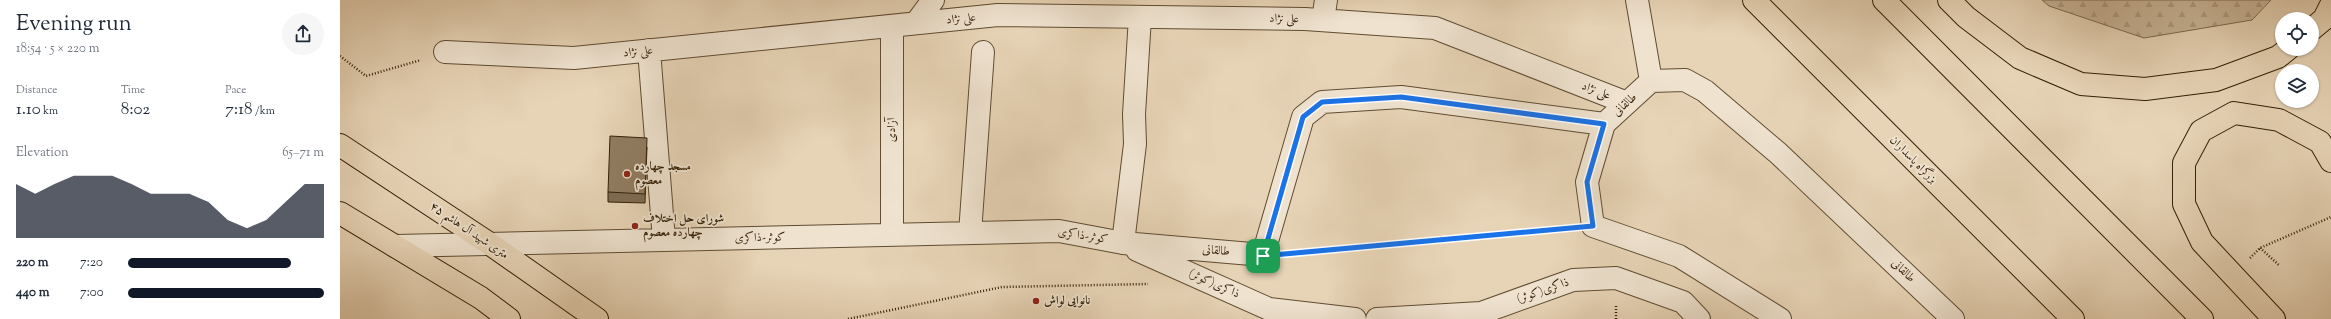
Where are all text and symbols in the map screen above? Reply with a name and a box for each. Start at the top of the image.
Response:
street label: علی نژاد [945,8,977,30]
text: Evening run [16,9,132,41]
street label: علی نژاد [1269,10,1299,28]
map controls [2275,12,2319,108]
button: locate [2275,12,2319,56]
button: share [282,13,324,55]
text: 18:54 · 5 × 220 m [16,40,100,58]
street label: علی نژاد [622,41,654,63]
button: layers [2275,64,2319,108]
street label: علی نژاد [1579,77,1613,105]
text: Distance [16,82,57,98]
text: Time [121,82,145,98]
text: Pace [225,82,246,98]
street label: طالقانی [1609,89,1641,121]
text: 1.10 [16,98,41,122]
text: 8:02 [121,98,150,122]
text: 7:18 [225,98,253,122]
text: km [41,103,58,119]
text: /km [253,103,275,119]
street label: آزادی [883,116,901,142]
street label: بزرگراه پاسداران [1885,132,1941,188]
text: Elevation [16,144,69,162]
text: 65–71 m [282,144,324,162]
place label: مسجد چهارده معصوم [635,158,691,191]
marker: مسجد چهارده معصوم [622,169,632,179]
street label: ۴۵ متری شهید آل هاشم [425,198,512,266]
place label: شورای حل اختلاف چهارده معصوم [643,210,724,243]
marker: شورای حل اختلاف چهارده معصوم [630,221,640,231]
street label: کوثر-ذاکری [1057,223,1110,249]
street label: کوثر-ذاکری [735,229,786,247]
pin [1246,239,1280,273]
street label: طالقانی [1201,241,1231,261]
icon: arrive [1252,245,1274,267]
text: 220 m [16,254,49,272]
text: 7:20 [80,254,103,272]
street label: طالقانی [1887,255,1919,287]
street label: ذاکری(کوثر) [1185,265,1243,303]
street label: ذاکری(کوثر) [1514,274,1572,308]
text: 440 m [16,284,49,302]
text: 7:00 [80,284,104,302]
place label: نانوایی لواش [1044,292,1090,310]
marker: نانوایی لواش [1031,296,1041,306]

